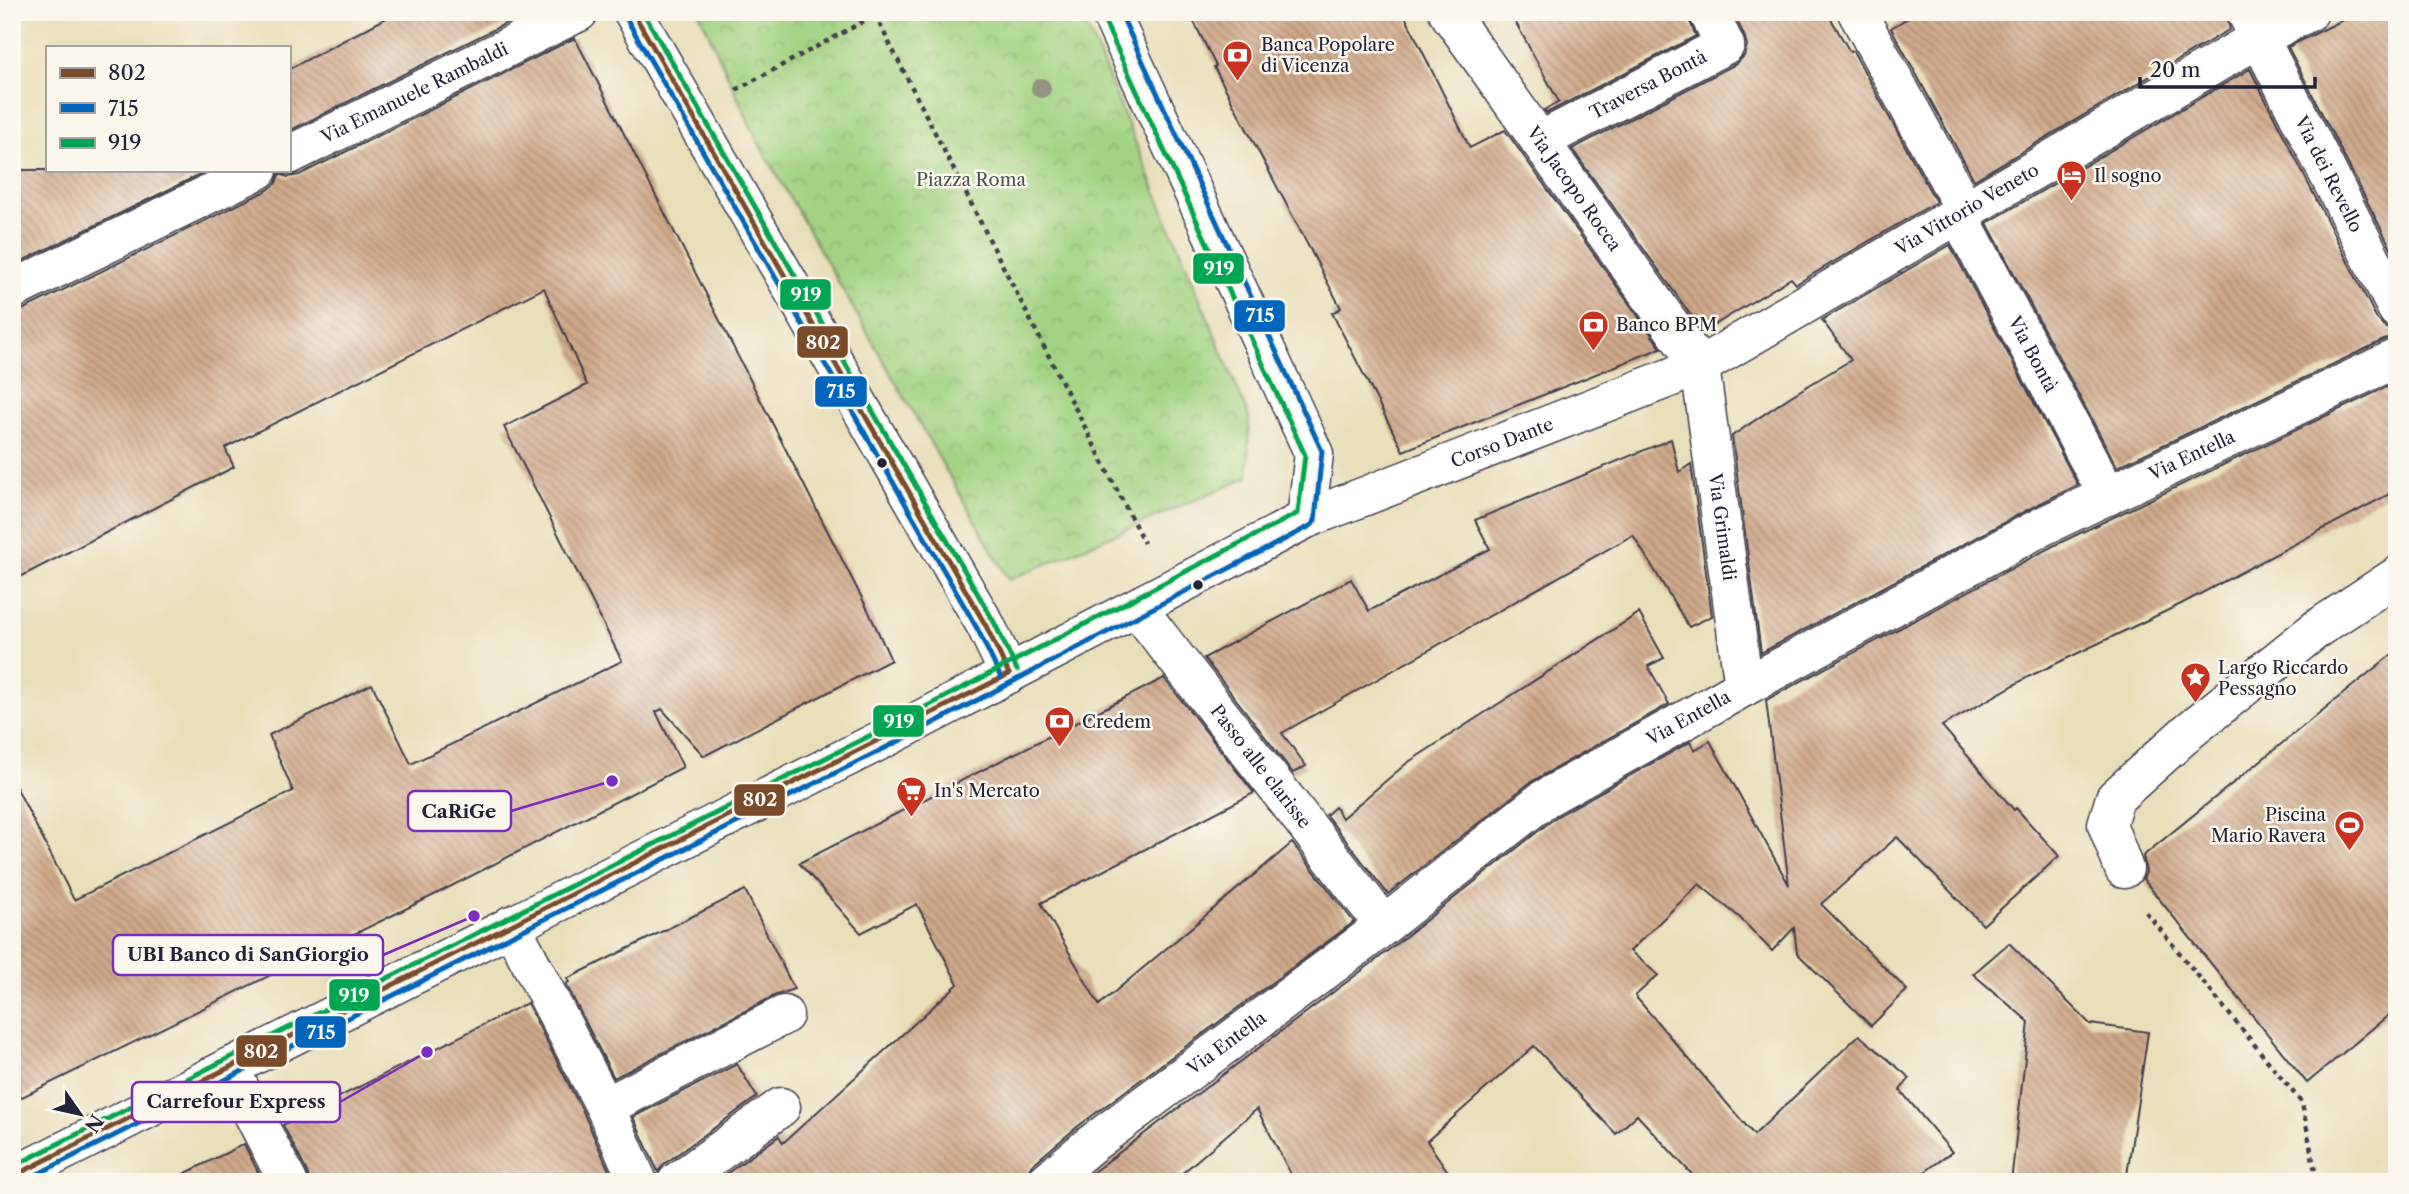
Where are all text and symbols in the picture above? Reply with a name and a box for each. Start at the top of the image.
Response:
place label: Banca Popolare di Vicenza [1261,34,1395,77]
street label: Via Emanuele Rambaldi [317,38,512,149]
bank icon: Banca Popolare di Vicenza [1221,38,1255,82]
street label: Traversa Bontà [1586,45,1711,124]
legend [46,46,290,172]
scale bar [2140,46,2314,90]
text: 20 m [2150,57,2201,82]
text: 802 [108,60,146,85]
text: 715 [108,96,139,121]
street label: Via dei Revello [2289,111,2367,236]
street label: Via Jacopo Rocca [1521,121,1626,256]
text: 919 [108,130,141,155]
street label: Via Vittorio Veneto [1890,159,2043,260]
hotel icon: Il sogno [2054,159,2088,203]
place label: Il sogno [2094,165,2162,187]
park label: Piazza Roma [916,169,1026,191]
line badge: 919 [1192,252,1245,285]
text: 919 [1203,257,1235,280]
line badge: 919 [779,278,832,311]
text: 919 [790,283,822,306]
line badge: 715 [1233,299,1286,333]
text: 715 [1246,304,1274,327]
bank icon: Banco BPM [1576,308,1610,352]
street label: Via Bontà [2003,312,2062,397]
place label: Banco BPM [1616,314,1717,336]
line badge: 802 [796,325,849,359]
text: 802 [805,331,841,354]
line badge: 715 [814,375,868,408]
text: 715 [827,380,855,403]
street label: Corso Dante [1448,413,1556,473]
street label: Via Entella [2144,425,2239,486]
unlabelled marker [875,456,889,470]
street label: Via Grimaldi [1704,471,1740,583]
unlabelled marker [1191,578,1205,592]
place label: Largo Riccardo Pessagno [2218,657,2348,700]
place icon: Largo Riccardo Pessagno [2178,661,2212,705]
street label: Via Entella [1642,686,1735,751]
street label: Passo alle clarisse [1205,700,1316,833]
line badge: 919 [872,704,925,738]
bank icon: Credem [1042,705,1076,749]
text: 919 [883,710,915,733]
place label: Credem [1082,711,1151,733]
supermarket icon: In's Mercato [894,774,928,818]
place label: In's Mercato [934,780,1040,802]
line badge: 802 [733,783,786,817]
text: 802 [742,788,778,811]
callout: CaRiGe [408,791,511,831]
text: CaRiGe [422,800,496,823]
place label: Piscina Mario Ravera [2211,804,2327,847]
sports icon: Piscina Mario Ravera [2332,808,2366,852]
callout: UBI Banco di SanGiorgio [113,935,383,975]
text: UBI Banco di SanGiorgio [127,943,369,966]
line badge: 919 [328,978,381,1012]
text: 919 [338,984,370,1007]
street label: Via Entella [1182,1006,1271,1080]
line badge: 715 [294,1015,347,1049]
text: 715 [307,1021,335,1044]
line badge: 802 [235,1034,288,1068]
text: 802 [243,1040,279,1063]
north arrow [46,1078,116,1148]
callout: Carrefour Express [132,1082,340,1122]
text: Carrefour Express [146,1090,326,1113]
text: N [80,1110,108,1137]

